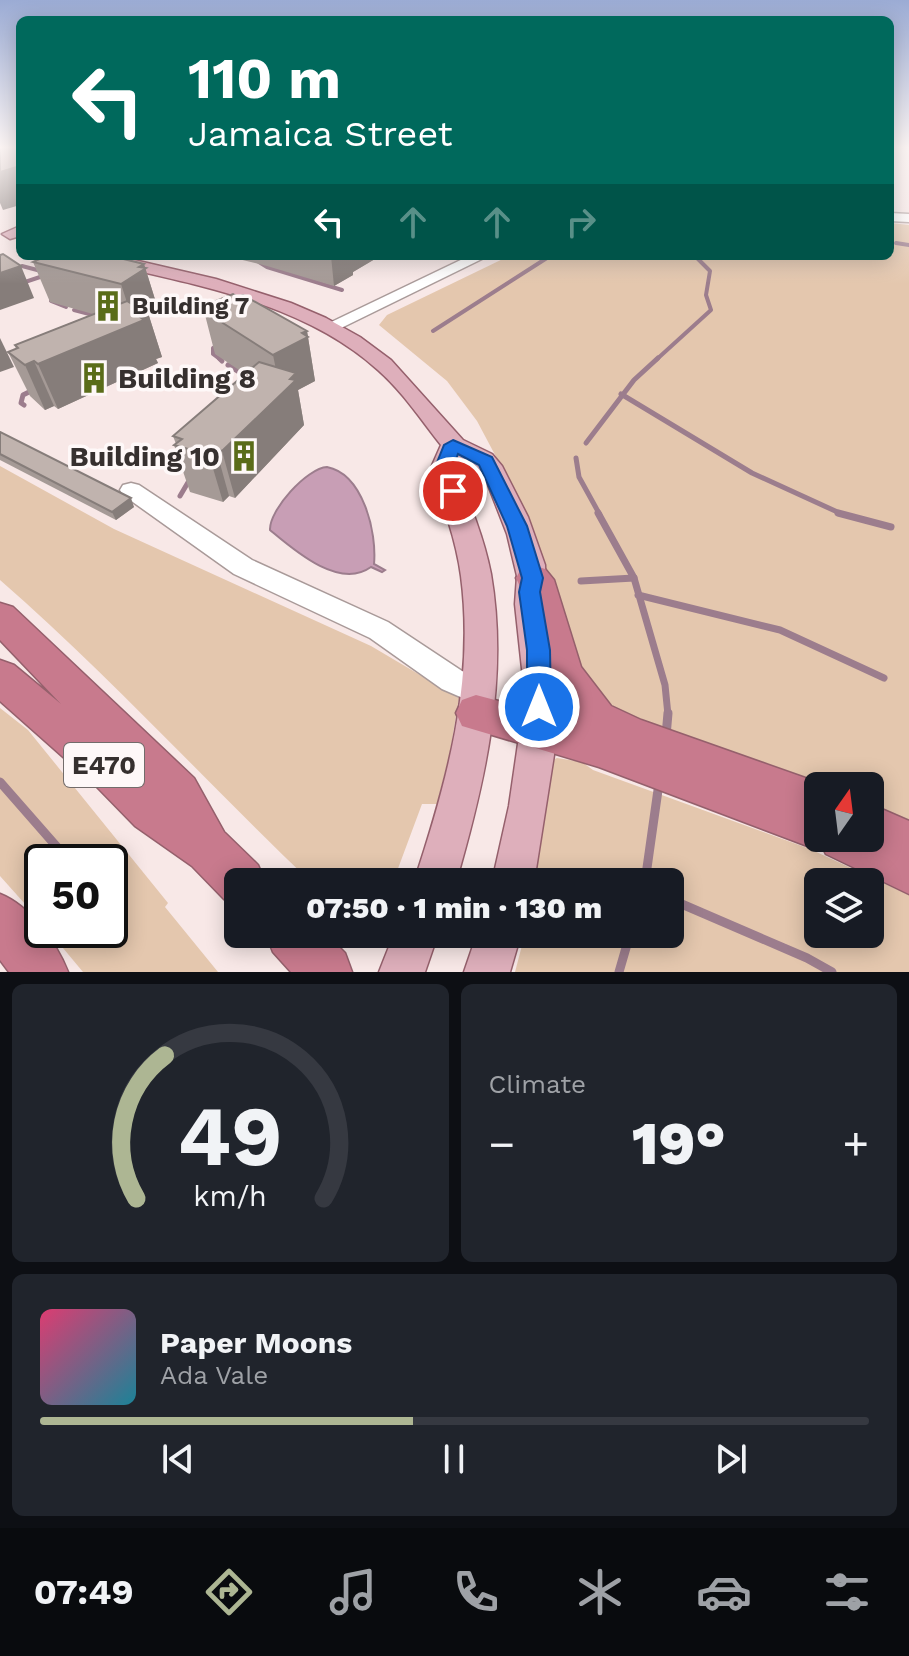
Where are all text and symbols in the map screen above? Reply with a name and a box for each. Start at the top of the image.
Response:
text: 110 m [188,46,341,112]
icon: left [56,48,160,152]
text: Jamaica Street [188,113,453,155]
icon: left [307,200,351,244]
icon: ahead [391,200,435,244]
icon: ahead [475,200,519,244]
icon: right [559,200,603,244]
building icon: Building 7 [91,289,125,323]
place label: Building 7 [132,292,249,320]
building icon: Building 8 [77,361,111,395]
place label: Building 8 [118,362,256,395]
building icon: Building 10 [227,439,261,473]
place label: Building 10 [70,440,220,473]
pin [419,457,487,525]
icon: arrive [431,469,475,513]
position arrow [497,665,581,749]
road number: E470 [64,743,144,787]
north arrow [804,772,884,852]
map controls [804,772,884,948]
speed limit sign: 50 [24,844,128,948]
button: layers [804,868,884,948]
text: 07:50 · 1 min · 130 m [306,890,602,925]
text: Climate [489,1069,586,1099]
text: 49 [178,1088,283,1185]
text: 19° [632,1108,726,1179]
text: − [489,1118,515,1170]
text: + [842,1118,869,1170]
text: km/h [193,1179,267,1213]
text: Paper Moons [160,1325,352,1360]
text: Ada Vale [160,1360,268,1390]
icon: previous [156,1437,200,1481]
icon: pause [432,1437,476,1481]
icon: next [709,1437,753,1481]
icon: directions [201,1564,257,1620]
icon: music [325,1564,381,1620]
icon: phone [448,1564,504,1620]
icon: climate [572,1564,628,1620]
icon: car [696,1564,752,1620]
icon: filters [819,1564,875,1620]
text: 07:49 [34,1571,134,1613]

